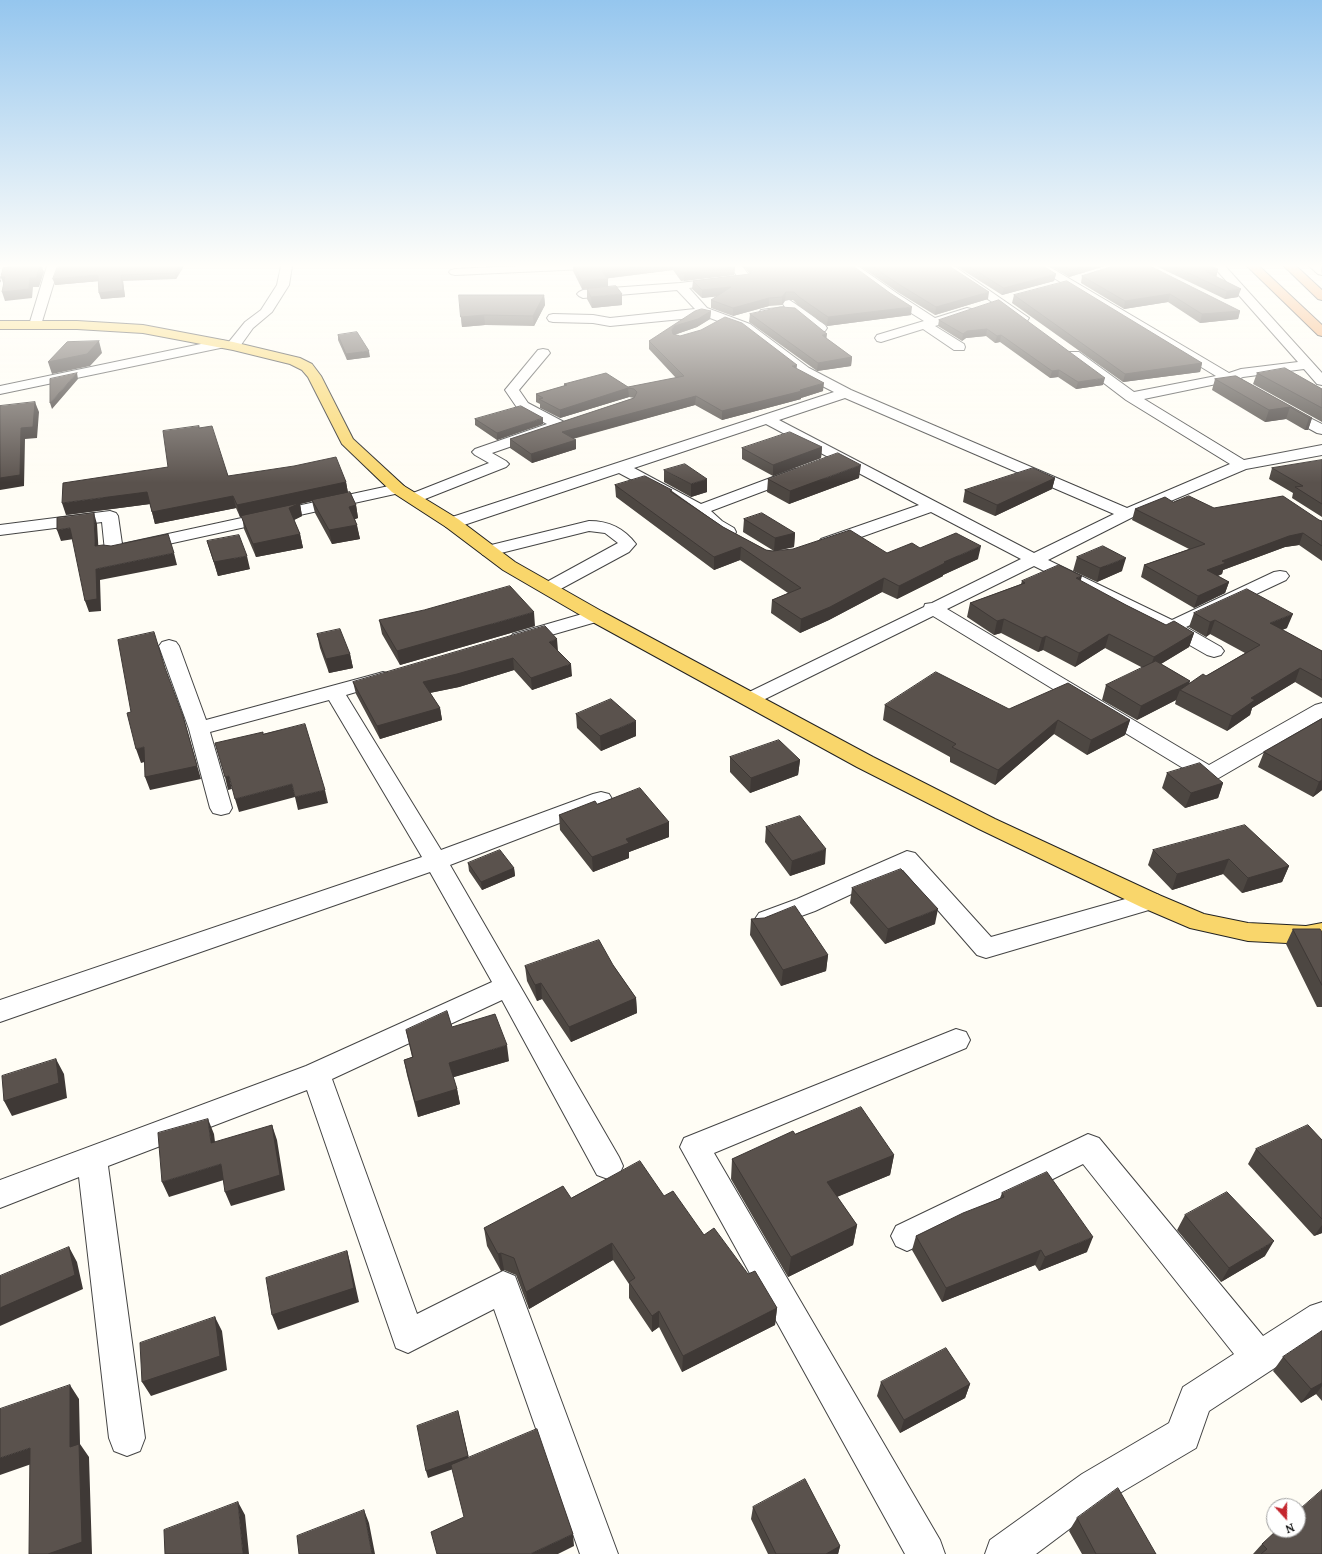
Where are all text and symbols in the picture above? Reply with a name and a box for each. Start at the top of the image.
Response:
north arrow [1266,1498,1306,1538]
text: N [1283,1520,1296,1536]

